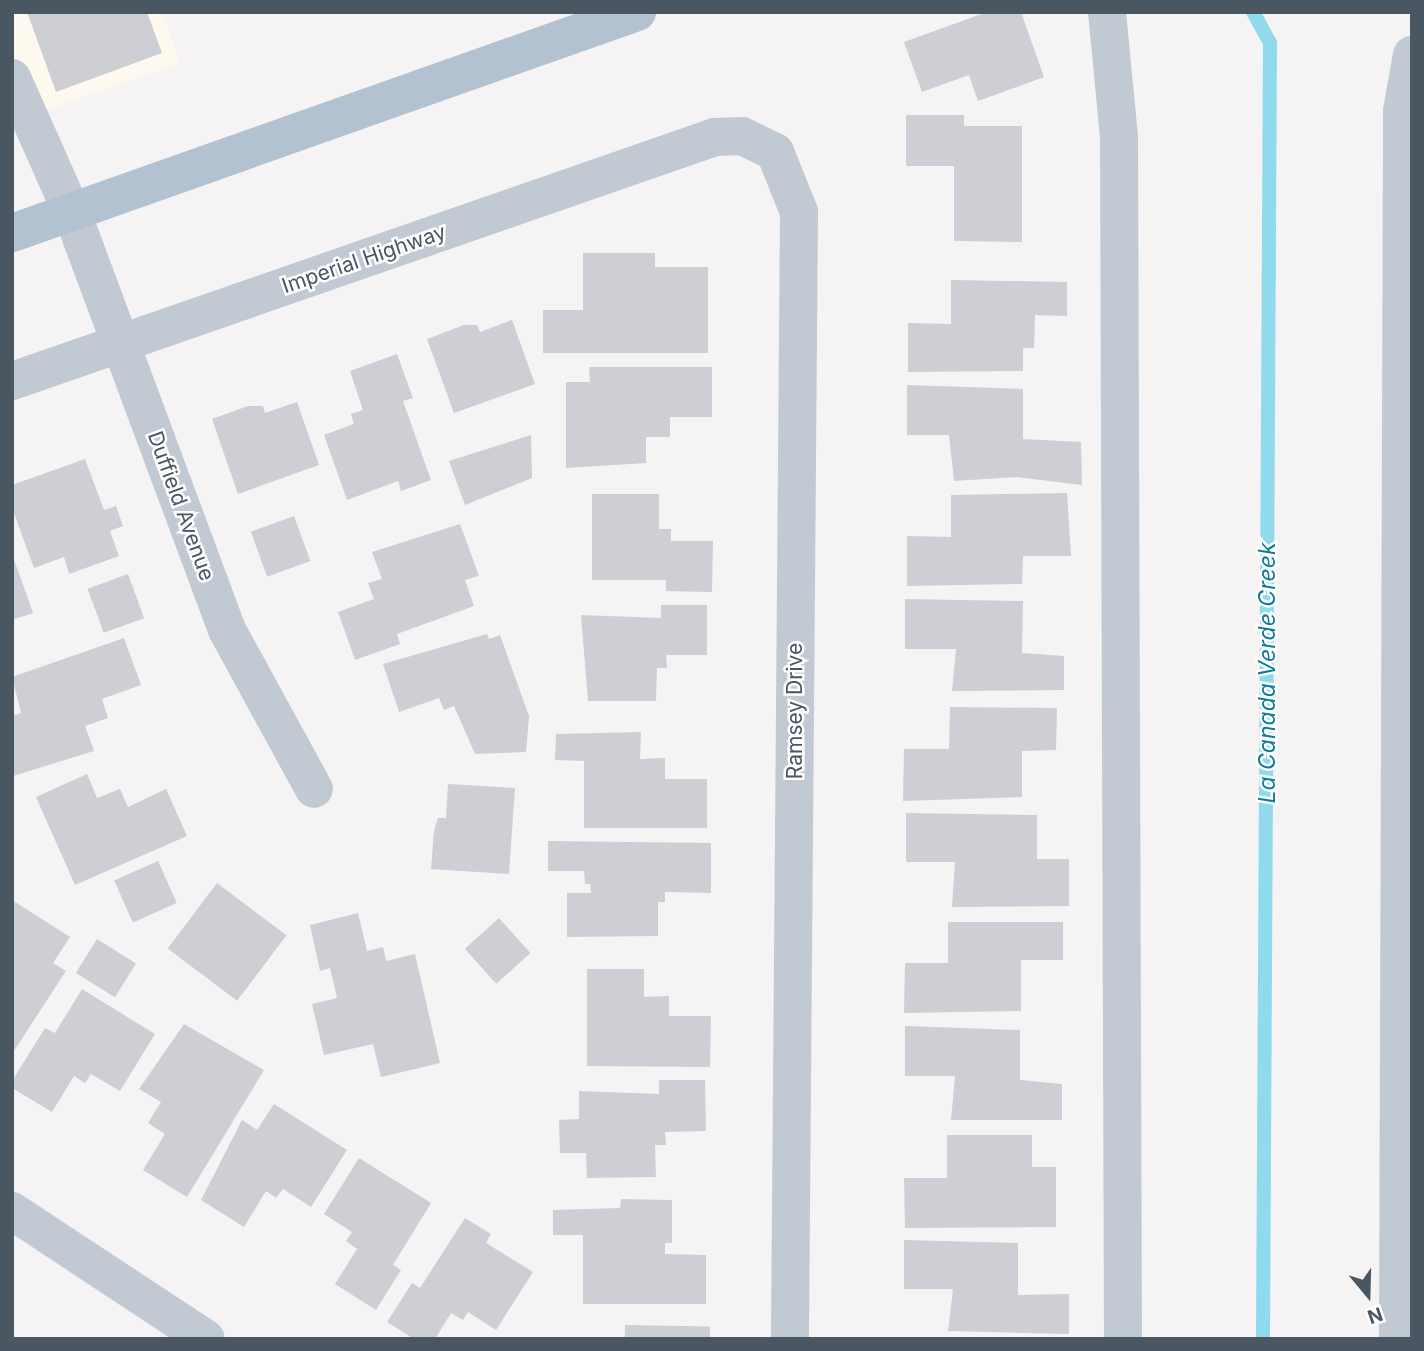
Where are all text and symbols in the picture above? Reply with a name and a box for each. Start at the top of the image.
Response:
street label: Imperial Highway [279,219,449,299]
street label: Duffield Avenue [142,428,220,584]
water label: La Canada Verde Creek [1253,542,1281,804]
street label: Ramsey Drive [782,643,808,779]
north arrow [1333,1260,1403,1330]
text: N [1364,1302,1386,1329]

